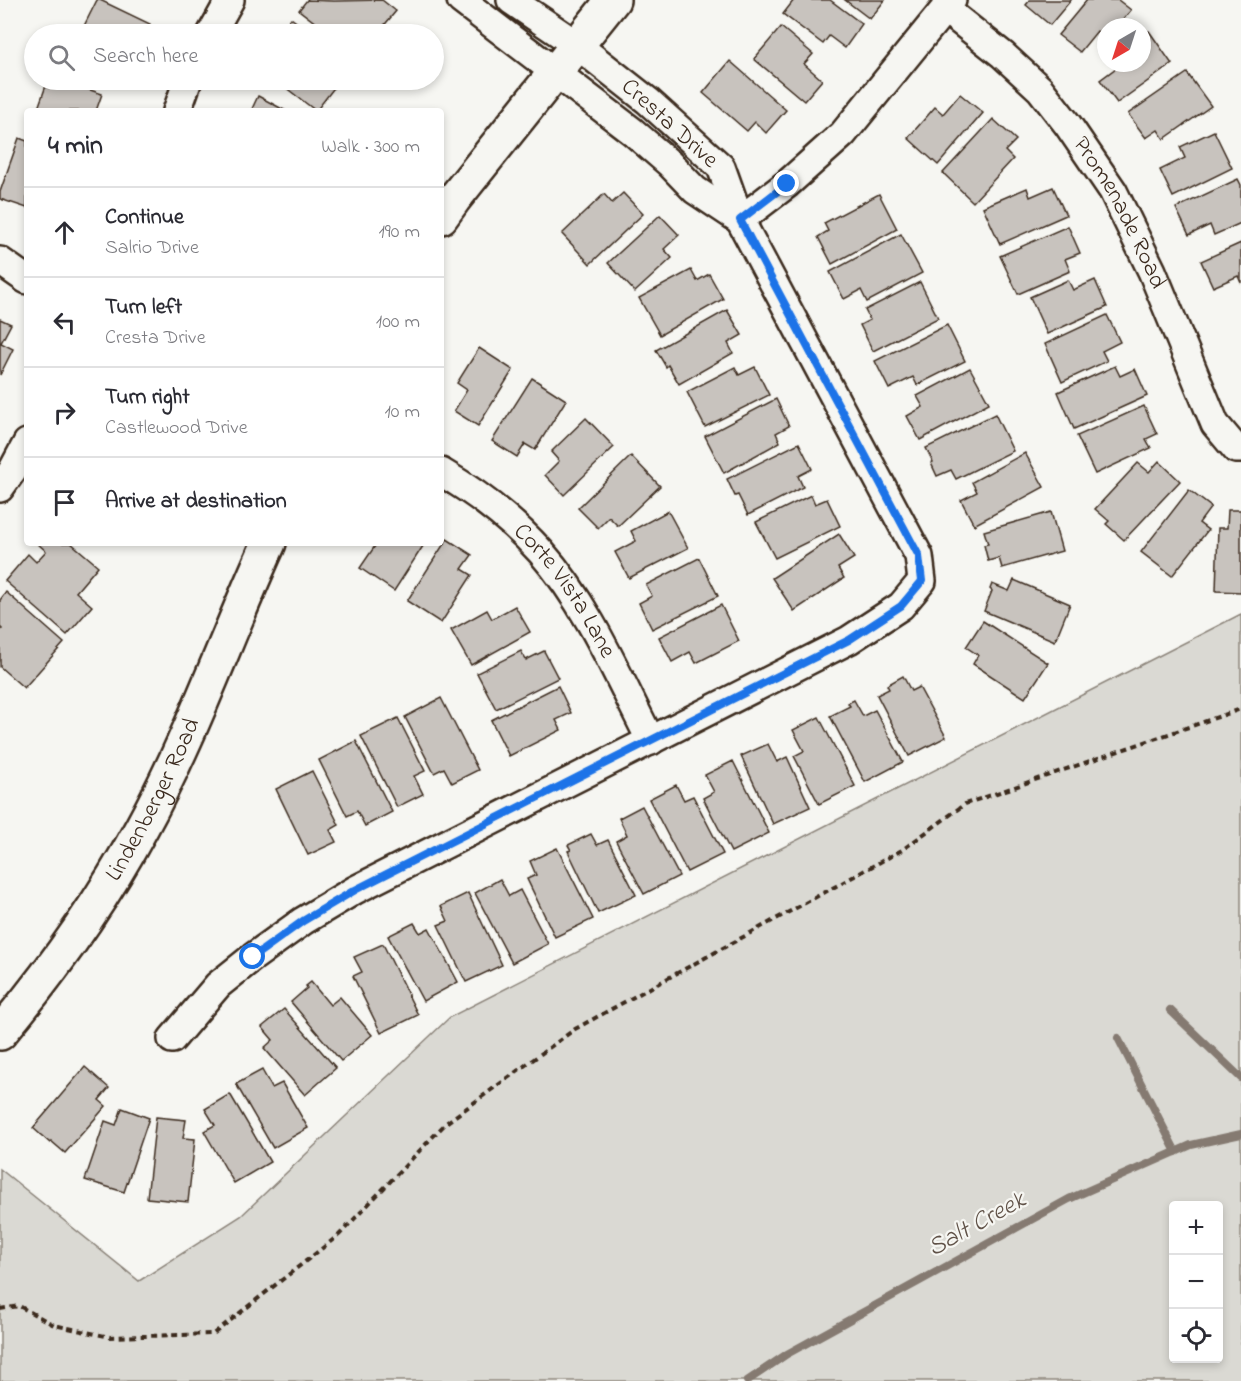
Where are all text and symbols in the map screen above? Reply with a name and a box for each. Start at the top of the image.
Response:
north arrow [1097,18,1151,72]
search box [24,24,444,90]
icon: search [45,41,78,74]
text: Search here [93,41,198,73]
street label: Cresta Drive [612,71,726,178]
text: 4 min [48,128,103,166]
street label: Promenade Road [1063,130,1175,295]
text: Walk · 300 m [321,133,420,162]
route end [773,170,799,196]
text: Continue [105,202,184,234]
icon: ahead [48,216,81,249]
text: 190 m [378,218,420,247]
text: Salrio Drive [105,234,199,263]
text: Turn left [105,292,182,324]
icon: left [48,306,81,339]
text: 100 m [376,308,420,337]
text: Cresta Drive [105,324,206,353]
text: Turn right [105,382,190,414]
icon: right [48,396,81,429]
text: 10 m [384,398,420,427]
text: Castlewood Drive [105,414,248,443]
icon: arrive [48,486,81,519]
text: Arrive at destination [105,486,287,518]
street label: Corte Vista Lane [505,515,624,665]
street label: Lindenberger Road [97,712,210,888]
route start [239,943,265,969]
water label: Salt Creek [921,1182,1035,1268]
map controls [1169,1201,1223,1363]
button: + [1169,1201,1223,1255]
button: − [1169,1255,1223,1309]
button: locate [1169,1309,1223,1363]

